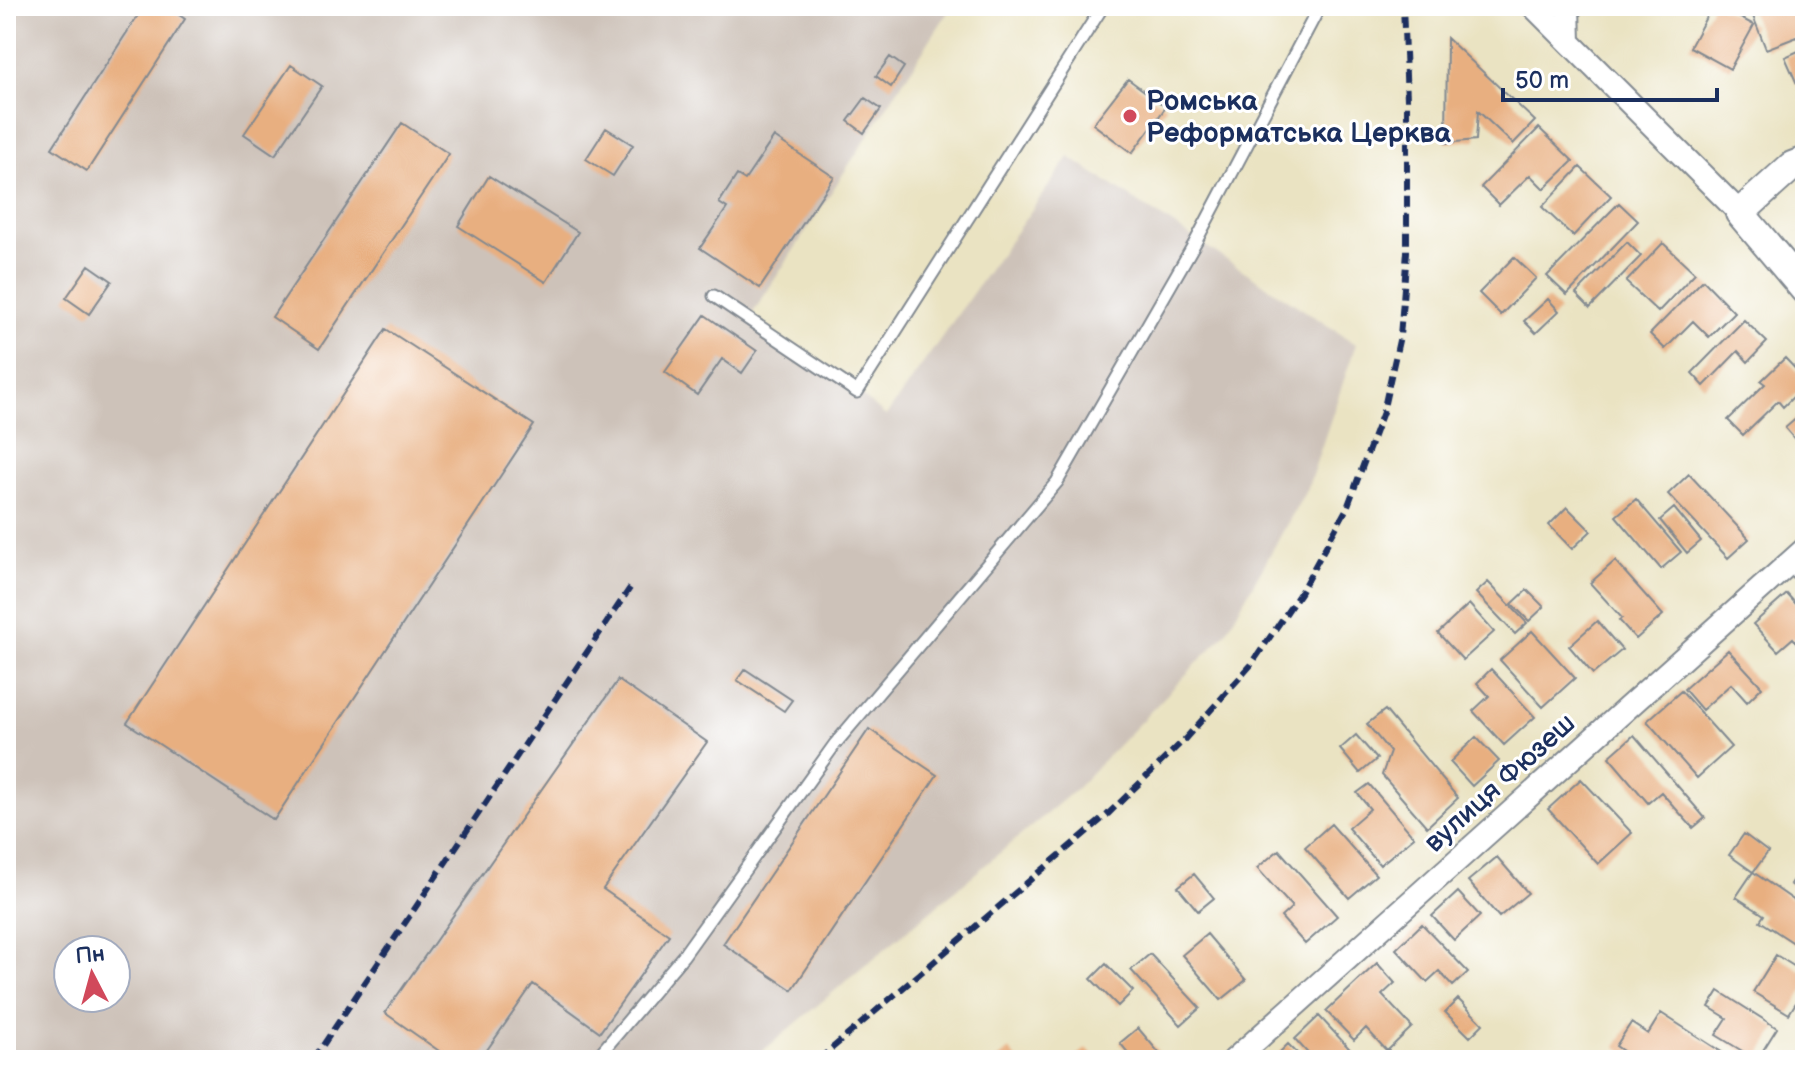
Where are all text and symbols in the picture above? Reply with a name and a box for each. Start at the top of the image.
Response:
scale bar [1503,52,1717,102]
text: 50 m [1515,66,1569,95]
place label: Ромська Реформатська Церква [1146,85,1452,150]
marker: Ромська Реформатська Церква [1121,107,1139,125]
street label: вулиця Фюзеш [1418,707,1582,859]
north arrow [52,934,132,1014]
text: Пн [74,941,106,971]

